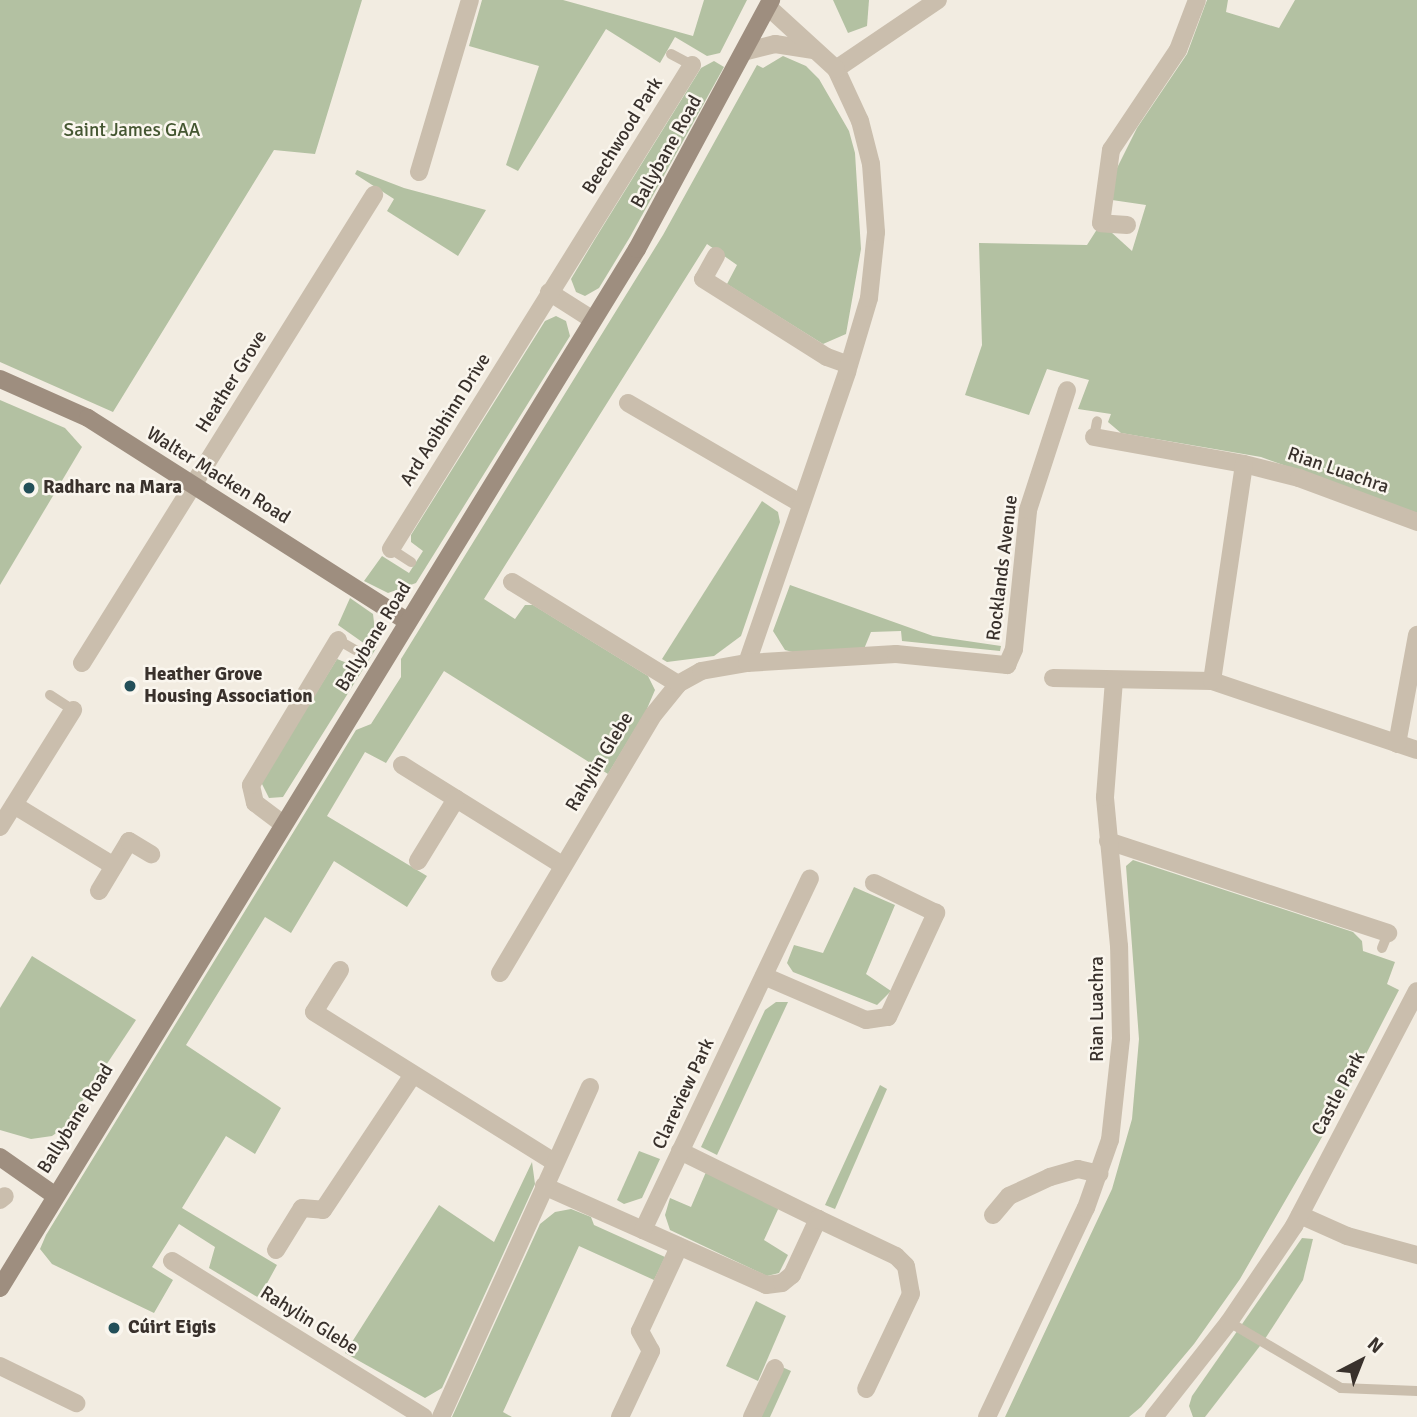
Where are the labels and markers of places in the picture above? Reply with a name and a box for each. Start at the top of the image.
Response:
place label: Radharc na Mara [43,477,182,499]
marker: Radharc na Mara [21,480,37,496]
place label: Heather Grove Housing Association [144,664,313,708]
marker: Heather Grove Housing Association [122,678,138,694]
place label: Cúirt Eigis [128,1317,216,1339]
marker: Cúirt Eigis [106,1320,122,1336]

